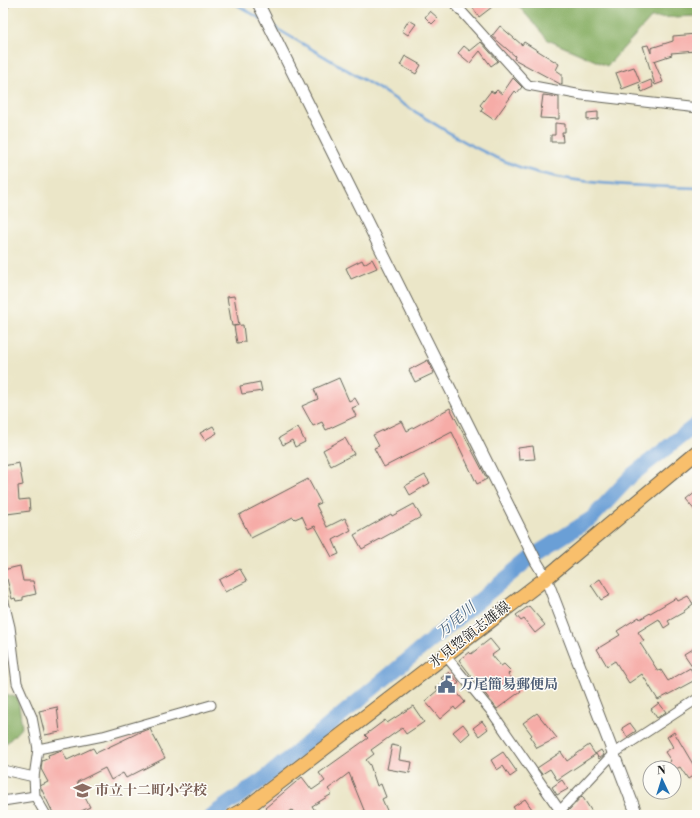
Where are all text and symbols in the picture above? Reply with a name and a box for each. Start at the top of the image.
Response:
water label: 万尾川 [433,597,481,642]
street label: 氷見惣領志雄線 [426,598,514,672]
public building icon: 万尾簡易郵便局 [437,675,457,695]
place label: 万尾簡易郵便局 [460,676,558,694]
north arrow [642,760,682,800]
text: N [657,764,666,778]
school or university icon: 市立十二町小学校 [72,781,92,801]
place label: 市立十二町小学校 [95,782,207,800]

